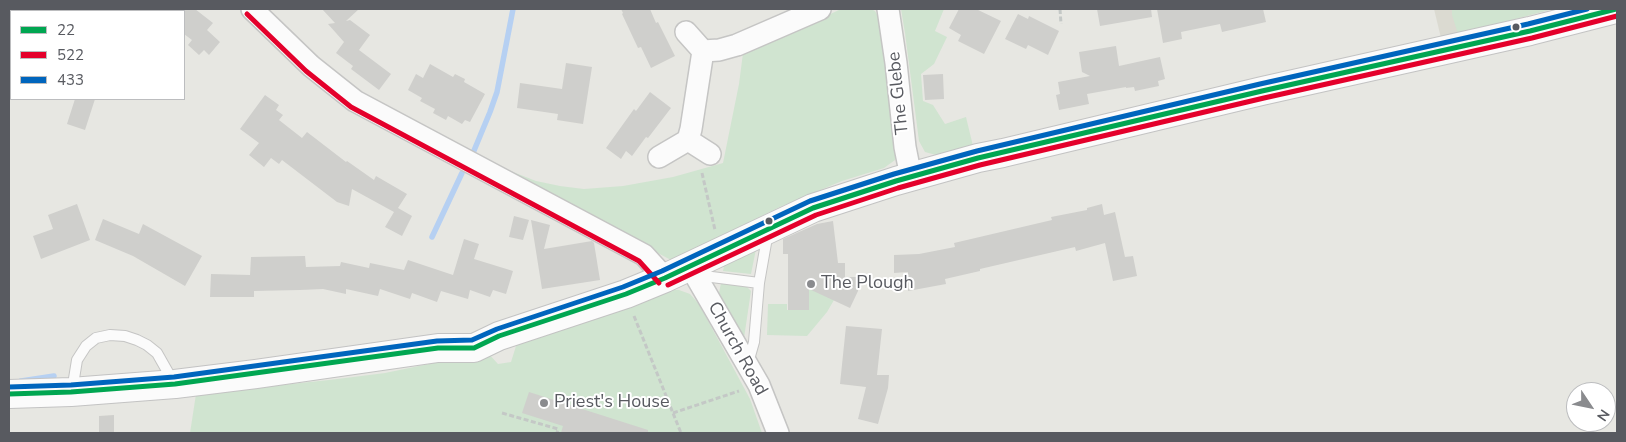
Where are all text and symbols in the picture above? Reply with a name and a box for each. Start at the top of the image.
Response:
legend [10,10,185,100]
text: 22 [57,20,75,40]
unlabelled marker [1511,22,1521,32]
text: 522 [57,45,84,65]
street label: The Glebe [884,50,914,136]
text: 433 [57,70,84,90]
unlabelled marker [764,216,774,226]
place label: The Plough [821,273,914,295]
marker: The Plough [805,278,817,290]
street label: Church Road [702,298,772,400]
north arrow [1566,382,1616,432]
place label: Priest's House [554,392,670,414]
marker: Priest's House [538,397,550,409]
text: N [1592,405,1614,425]

